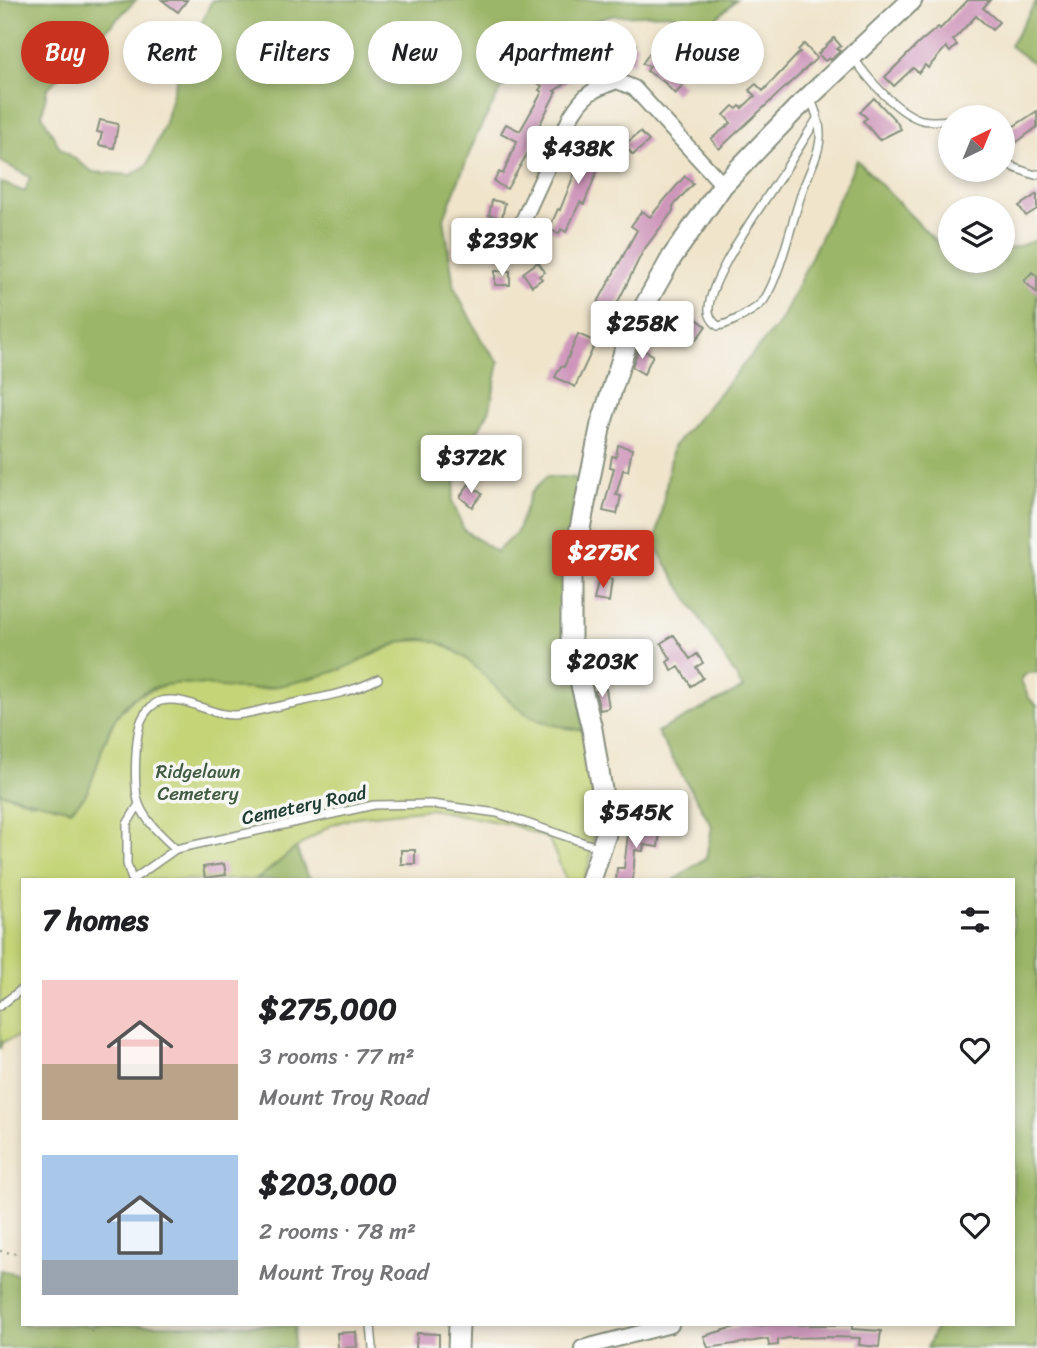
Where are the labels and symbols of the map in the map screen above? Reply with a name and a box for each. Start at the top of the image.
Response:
north arrow [938,105,1015,182]
pin: $438K [529,127,627,186]
pin: $239K [453,218,551,278]
pin: $258K [593,302,691,361]
pin: $372K [422,435,520,495]
pin: $275K [554,530,652,590]
pin: $203K [553,640,651,699]
park label: Ridgelawn Cemetery [156,755,240,810]
street label: Cemetery Road [239,775,370,834]
pin: $545K [587,790,685,850]

